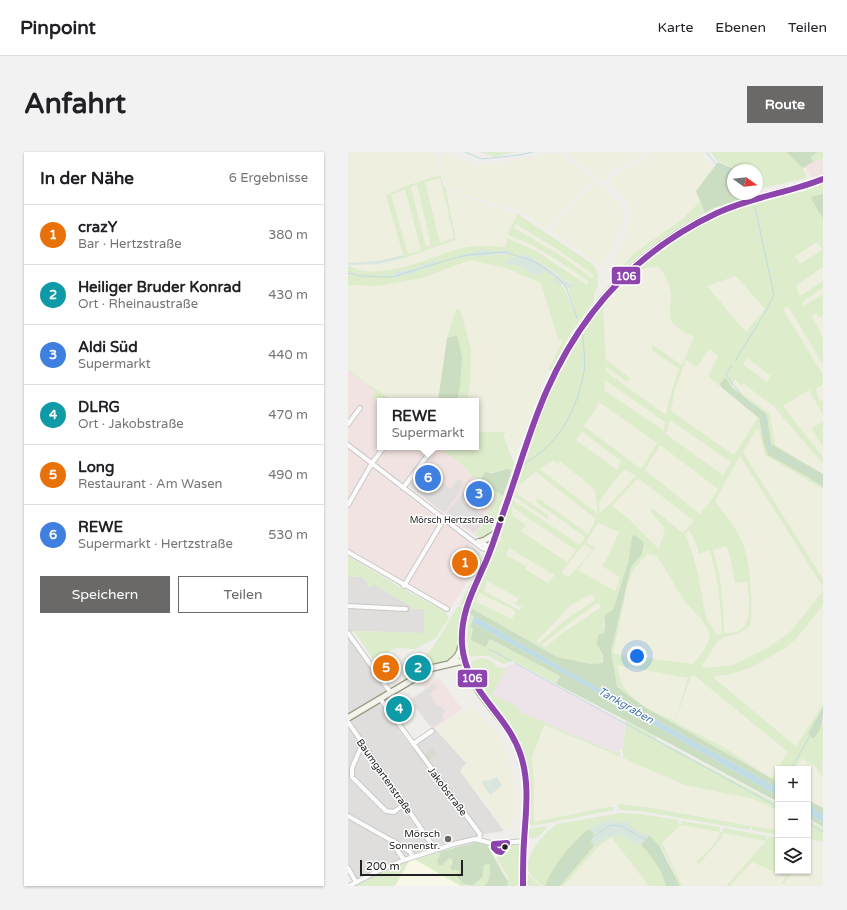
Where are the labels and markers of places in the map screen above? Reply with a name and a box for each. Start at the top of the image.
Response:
pin: 6 [415,463,441,493]
pin: 3 [466,479,492,509]
marker: Mörsch Hertzstraße [496,514,506,524]
place label: Mörsch Hertzstraße [410,515,494,526]
pin: 1 [452,548,478,578]
pin: 5 [373,653,399,683]
pin: 2 [405,653,431,683]
pin: 4 [386,694,412,724]
place label: Mörsch Sonnenstr. [389,828,440,852]
marker: Mörsch Sonnenstr. [443,834,453,844]
unlabelled marker [500,842,510,852]

